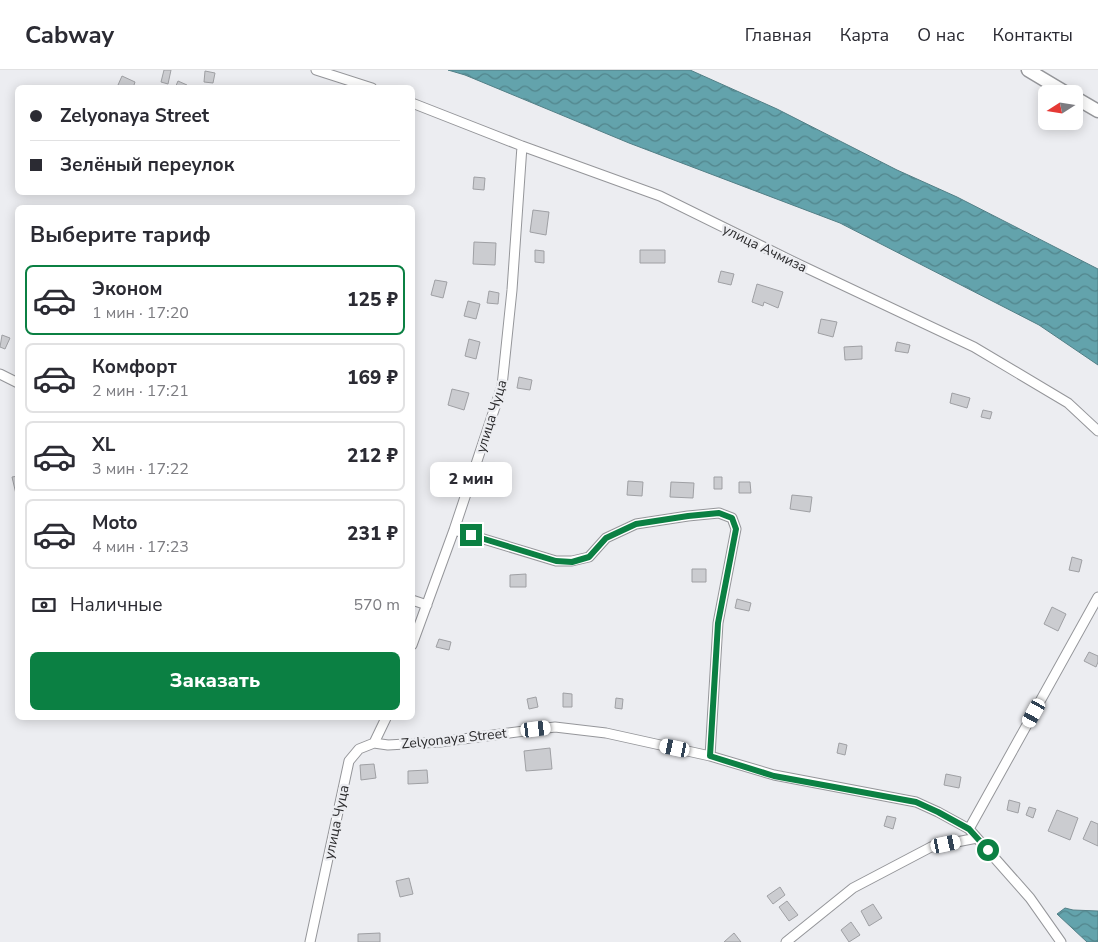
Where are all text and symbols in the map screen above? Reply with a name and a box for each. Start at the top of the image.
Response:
text: Cabway [25,19,114,51]
text: Главная [745,23,812,47]
text: Карта [840,23,889,47]
text: О нас [917,23,965,47]
text: Контакты [993,23,1073,47]
north arrow [1038,85,1082,130]
map controls [1038,85,1083,130]
text: Zelyonaya Street [60,103,209,129]
text: Зелёный переулок [60,152,234,178]
text: Выберите тариф [30,220,211,250]
street label: улица Ачмиза [719,220,810,277]
text: Эконом [92,276,163,302]
icon: car [32,278,77,323]
text: 125 ₽ [347,287,398,313]
text: 1 мин · 17:20 [92,302,189,324]
text: Комфорт [92,354,177,380]
icon: car [32,356,77,401]
text: 169 ₽ [347,365,398,391]
street label: улица Чуца [471,377,512,455]
text: 2 мин · 17:21 [92,380,189,402]
text: XL [92,432,115,458]
icon: car [32,434,77,479]
text: 212 ₽ [347,443,398,469]
text: 3 мин · 17:22 [92,458,189,480]
callout: 2 мин [430,462,512,498]
text: 2 мин [448,468,494,490]
text: Moto [92,510,138,536]
icon: car [32,512,77,557]
text: 231 ₽ [347,521,398,547]
route end [460,524,482,546]
text: 4 мин · 17:23 [92,536,189,558]
icon: cash [30,591,58,619]
text: Наличные [70,592,163,618]
text: 570 m [353,594,400,616]
button: Заказать [30,652,400,710]
car [1020,696,1047,730]
car [520,720,551,738]
street label: Zelyonaya Street [400,724,508,753]
car [658,738,691,758]
street label: улица Чуца [319,783,354,861]
car [929,834,962,854]
route start [977,839,999,861]

